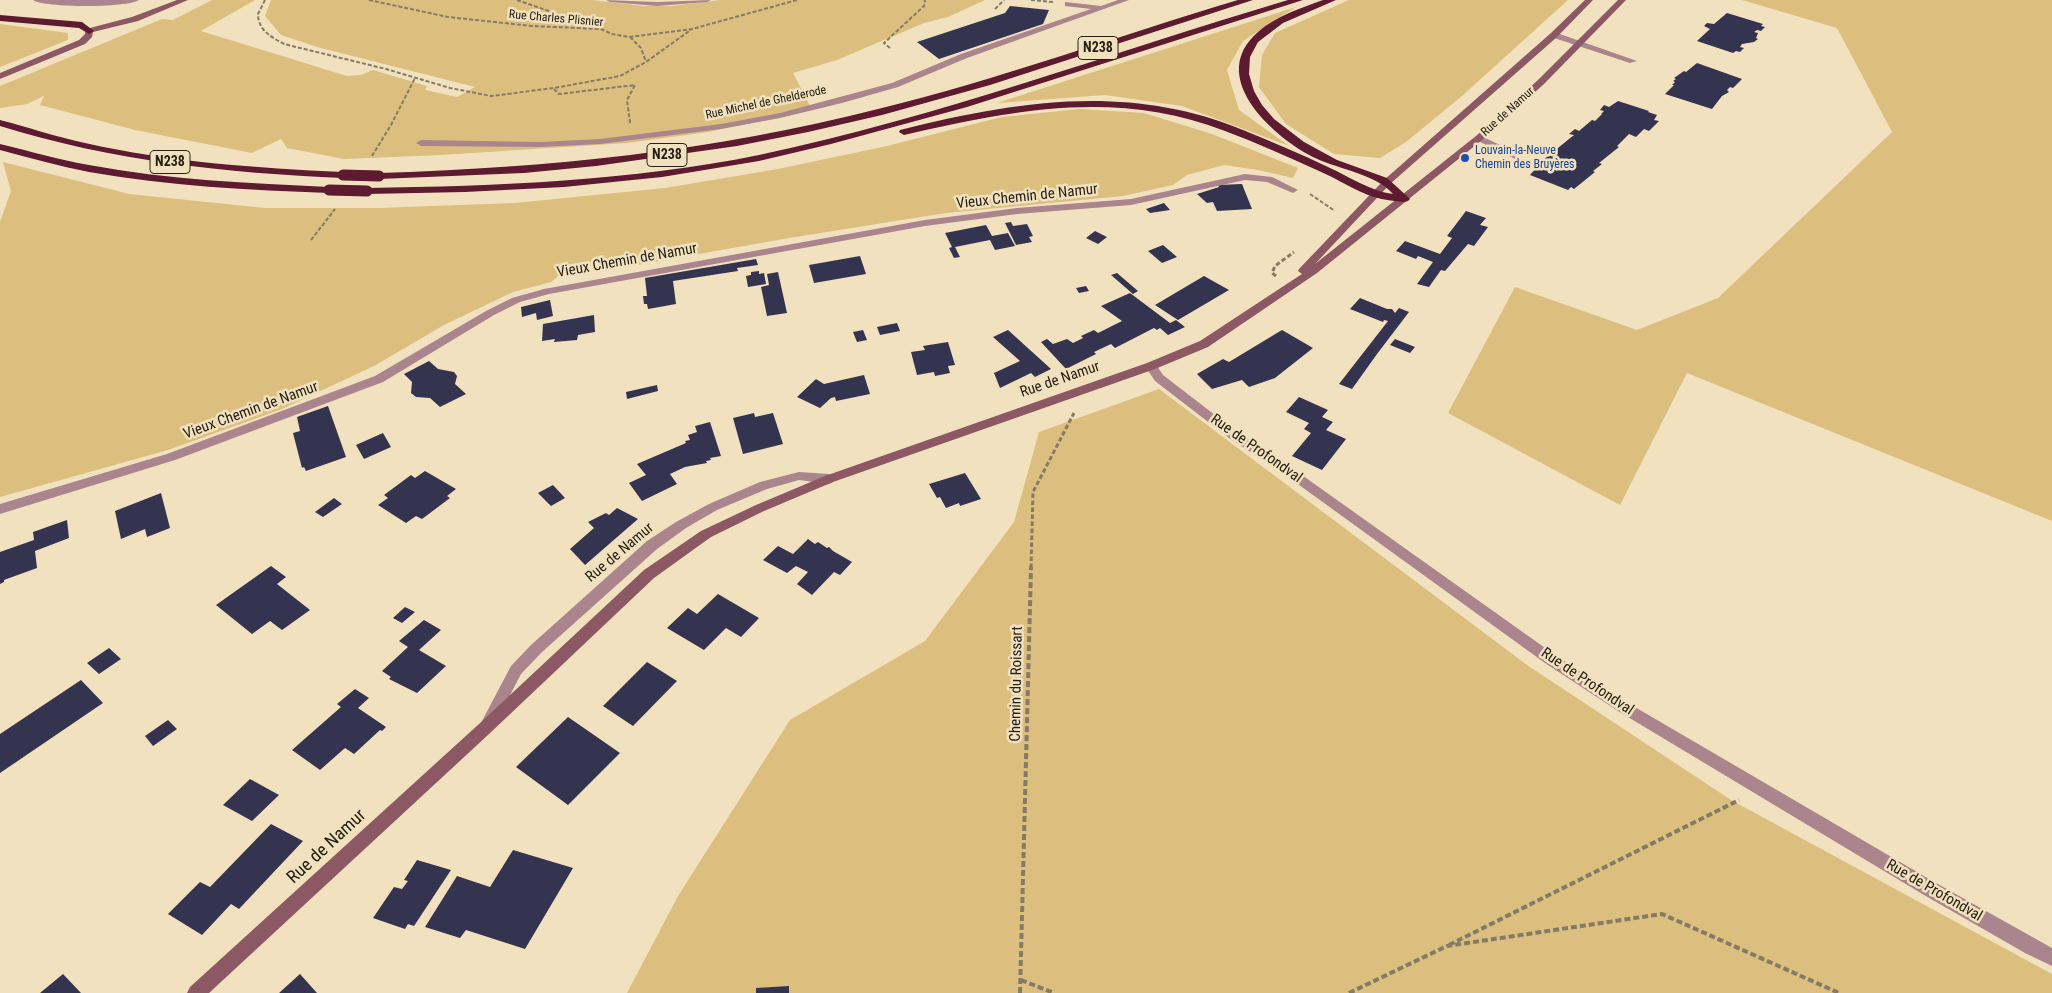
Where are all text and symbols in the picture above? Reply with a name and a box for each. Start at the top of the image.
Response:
street label: Rue Charles Plisnier [508,8,604,30]
road number: N238 [1078,36,1118,59]
street label: Rue Michel de Ghelderode [704,83,828,123]
street label: Rue de Namur [1478,84,1538,140]
road number: N238 [647,144,687,166]
place label: Louvain-la-Neuve Chemin des Bruyères [1475,144,1575,172]
road number: N238 [150,150,190,173]
marker: Louvain-la-Neuve Chemin des Bruyères [1459,152,1471,164]
street label: Vieux Chemin de Namur [956,181,1098,213]
street label: Vieux Chemin de Namur [556,240,698,282]
street label: Rue de Namur [1018,358,1102,402]
street label: Vieux Chemin de Namur [181,378,321,444]
street label: Rue de Profondval [1207,411,1305,487]
street label: Rue de Namur [582,519,658,587]
street label: Chemin du Roissart [1007,626,1027,742]
street label: Rue de Profondval [1537,644,1637,720]
street label: Rue de Namur [283,805,371,889]
street label: Rue de Profondval [1883,856,1985,926]

